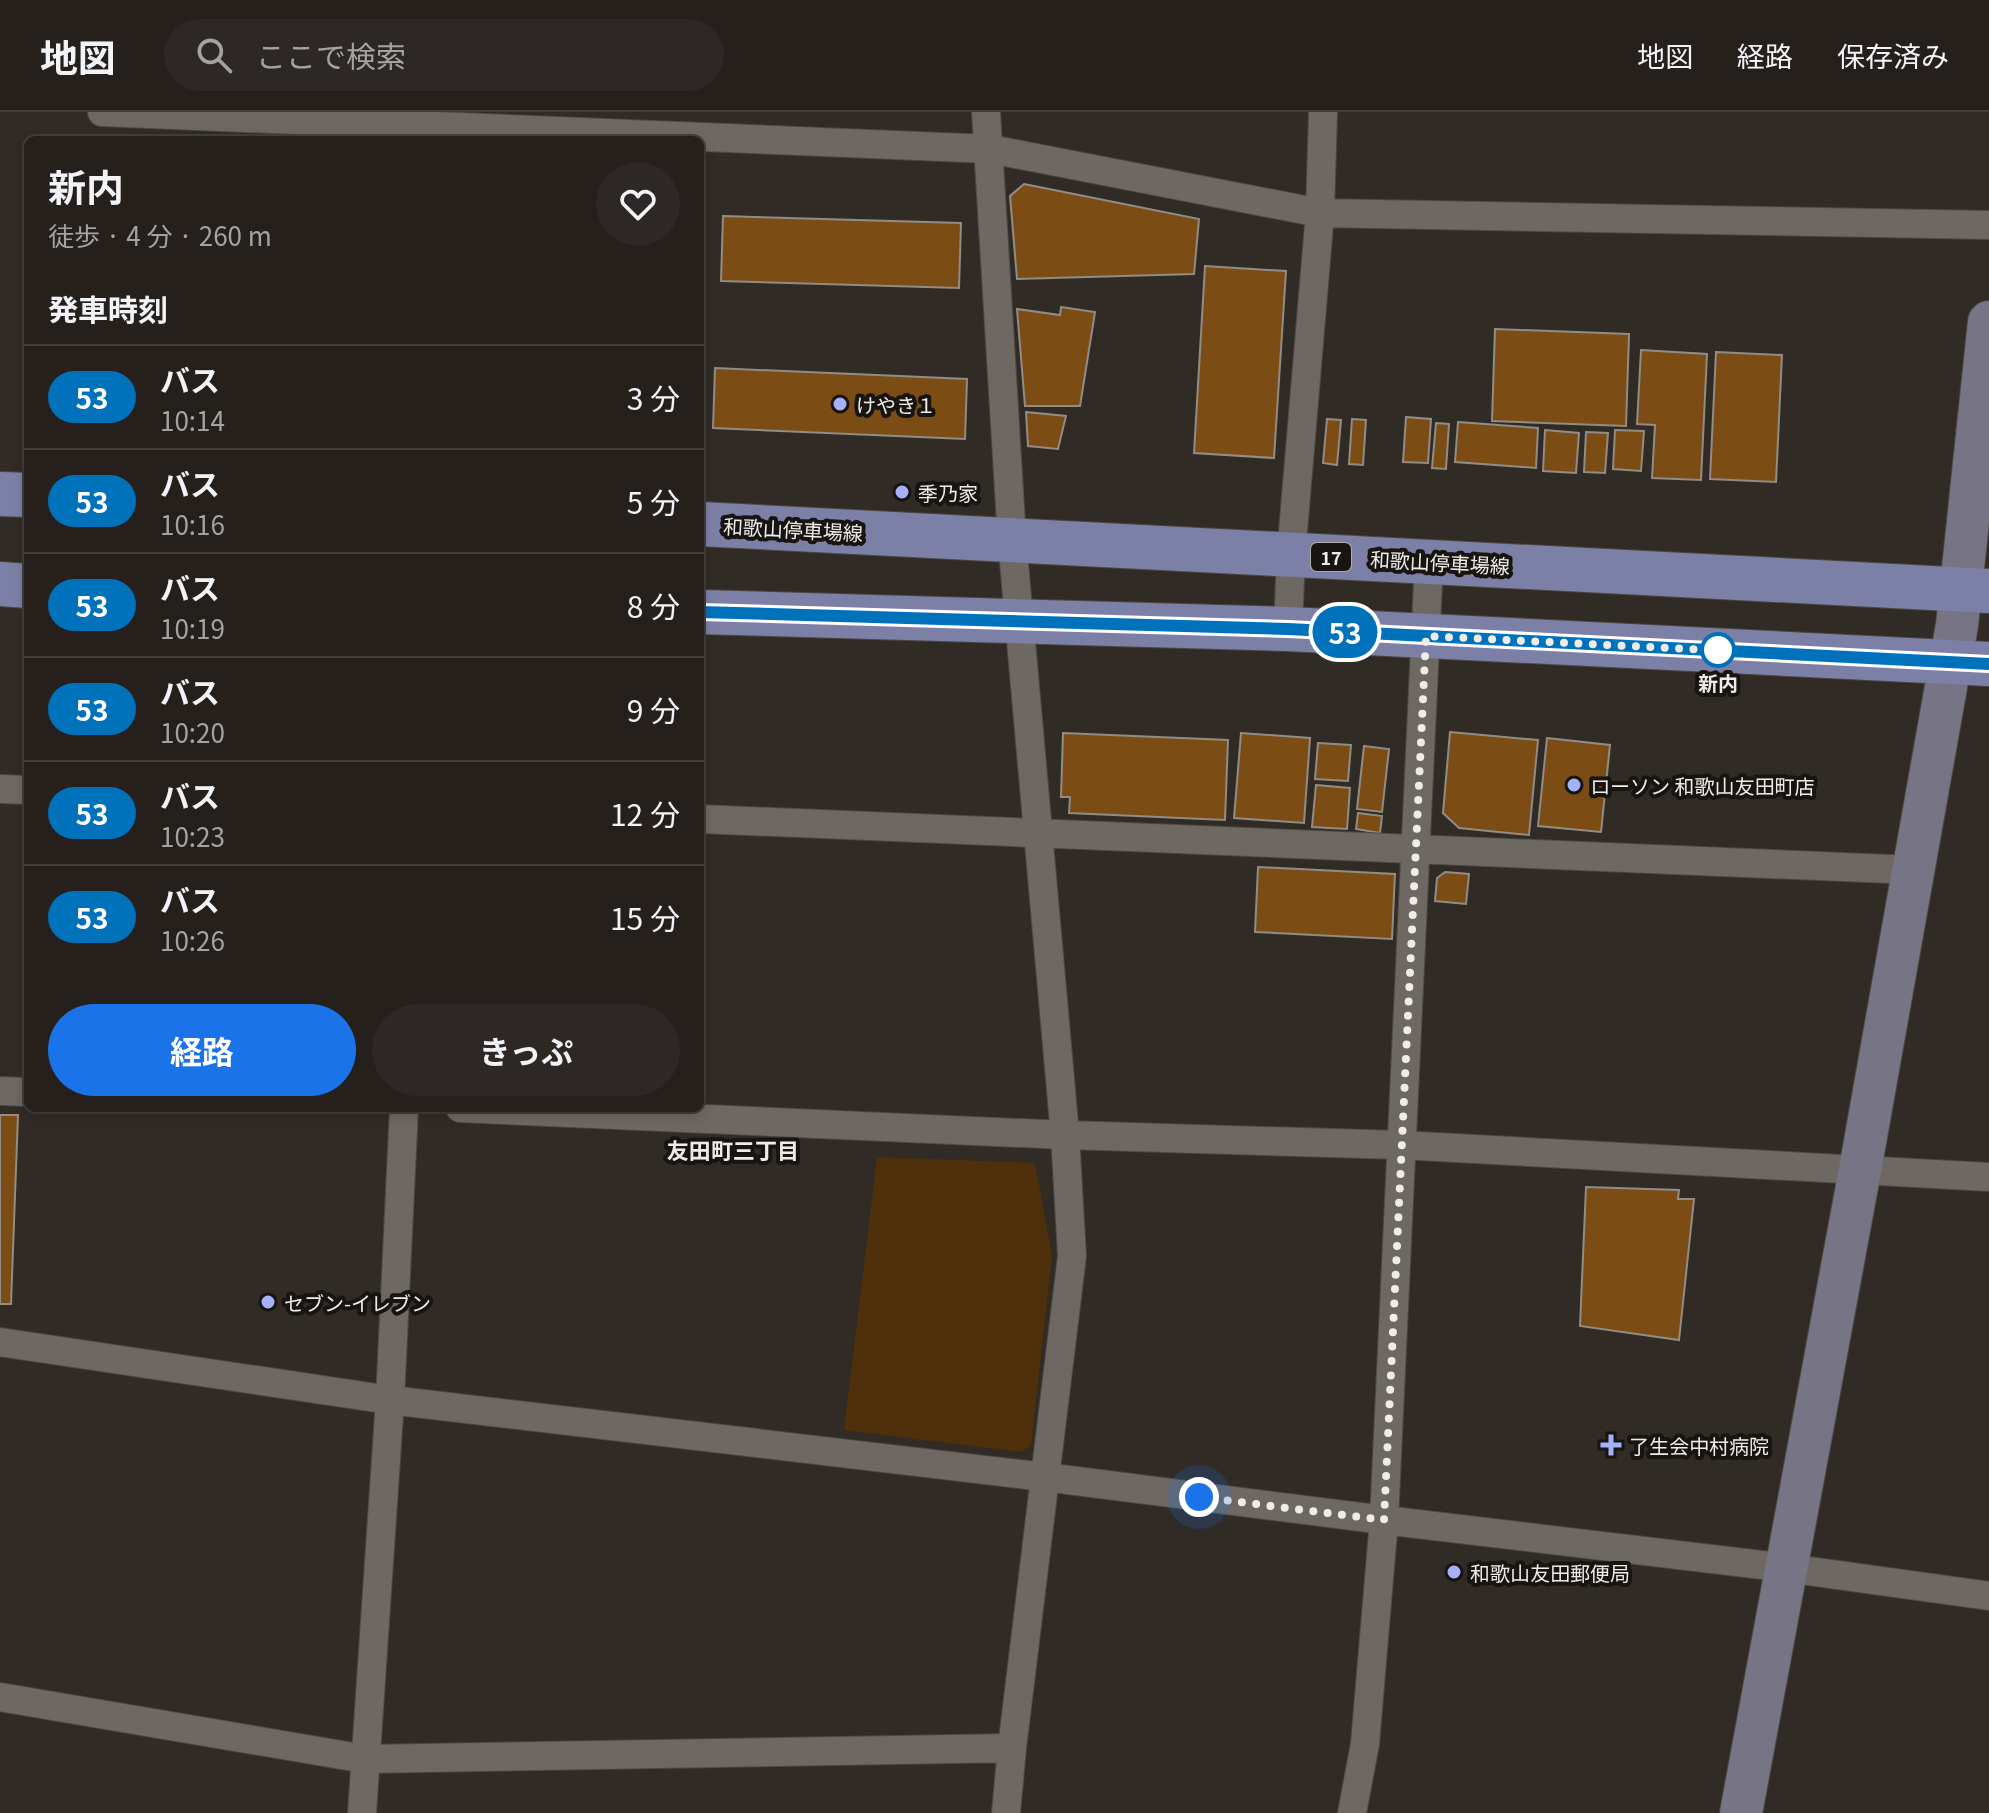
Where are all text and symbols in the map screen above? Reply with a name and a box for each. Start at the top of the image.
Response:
search box [164,19,724,91]
text: 地図 [40,28,116,83]
icon: search [192,33,236,77]
text: ここで検索 [256,33,406,77]
text: 地図 [1637,35,1693,75]
text: 経路 [1737,35,1793,75]
text: 保存済み [1837,35,1949,75]
text: 新内 [48,158,124,213]
button: heart [596,162,680,246]
text: 徒歩 · 4 分 · 260 m [48,216,272,253]
text: 発車時刻 [48,286,168,330]
text: バス [160,357,220,401]
text: 3 分 [627,375,680,419]
text: 53 [75,377,109,417]
place label: けやき１ [856,390,936,419]
marker: けやき１ [831,395,849,413]
text: 10:14 [160,401,225,438]
text: バス [160,461,220,505]
place label: 季乃家 [918,478,978,507]
text: 5 分 [627,479,680,523]
text: 53 [75,481,109,521]
marker: 季乃家 [893,483,911,501]
text: 10:16 [160,505,225,542]
street label: 和歌山停車場線 [722,511,864,547]
road number: 17 [1311,543,1351,571]
street label: 和歌山停車場線 [1369,544,1511,580]
text: バス [160,565,220,609]
text: 8 分 [627,583,680,627]
text: 53 [75,585,109,625]
line badge: 53 [1309,606,1381,658]
text: 10:19 [160,609,225,646]
text: 53 [1328,612,1362,652]
marker: 新内 [1701,633,1735,667]
place label: 新内 [1698,668,1738,697]
text: バス [160,669,220,713]
text: 9 分 [627,687,680,731]
text: 53 [75,689,109,729]
text: 10:20 [160,713,225,750]
place label: ローソン 和歌山友田町店 [1590,771,1814,800]
text: バス [160,773,220,817]
marker: ローソン 和歌山友田町店 [1565,776,1583,794]
text: 12 分 [610,791,680,835]
text: 53 [75,793,109,833]
text: 10:23 [160,817,225,854]
text: バス [160,877,220,921]
text: 15 分 [610,895,680,939]
text: 53 [75,897,109,937]
text: 10:26 [160,921,225,958]
button: 経路 [48,1004,356,1096]
button: きっぷ [372,1004,680,1096]
district label: 友田町三丁目 [667,1133,799,1165]
place label: セブン-イレブン [284,1288,431,1317]
marker: セブン-イレブン [259,1293,277,1311]
place label: 了生会中村病院 [1629,1431,1769,1460]
marker: 了生会中村病院 [1600,1434,1622,1456]
your location [1179,1477,1219,1517]
place label: 和歌山友田郵便局 [1470,1558,1630,1587]
marker: 和歌山友田郵便局 [1445,1563,1463,1581]

